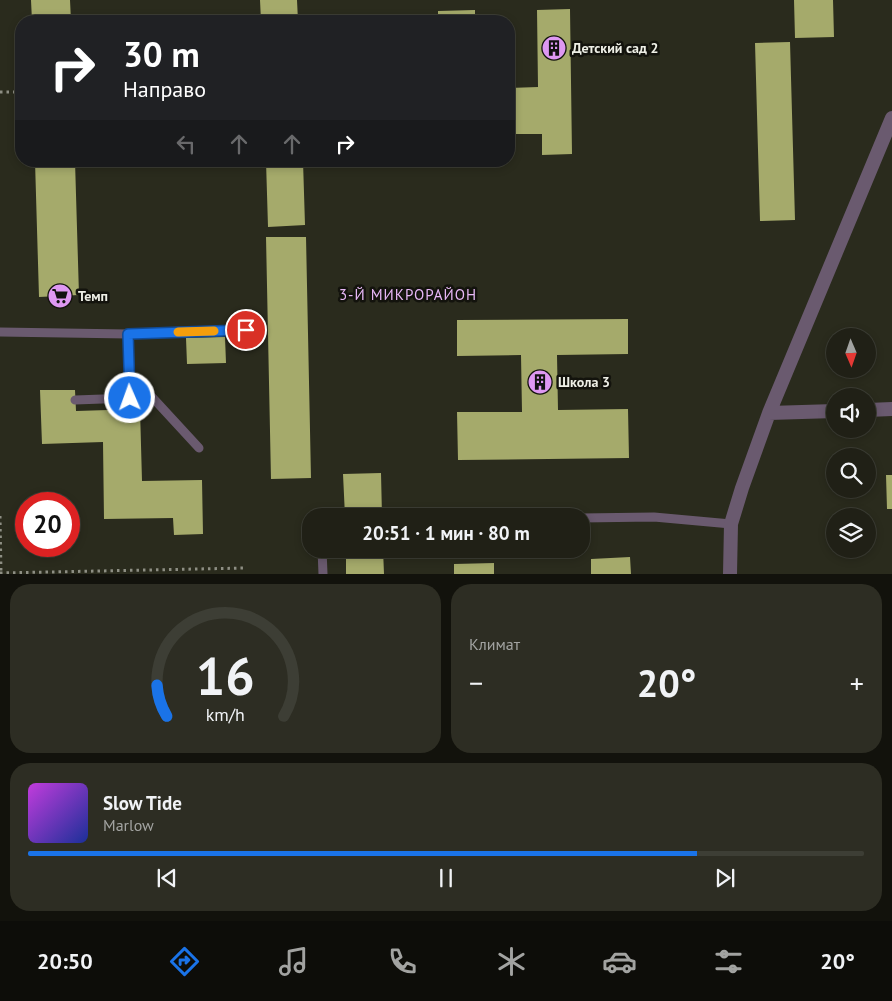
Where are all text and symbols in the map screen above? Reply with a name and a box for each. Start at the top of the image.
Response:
text: 30 m [123,31,200,77]
icon: right [40,35,105,100]
building icon: Детский сад 2 [541,35,567,61]
place label: Детский сад 2 [572,39,658,57]
text: Направо [123,75,206,103]
icon: left [172,130,200,158]
icon: ahead [225,130,253,158]
icon: ahead [278,130,306,158]
icon: right [331,130,359,158]
supermarket icon: Темп [47,283,73,309]
district label: 3-Й МИКРОРАЙОН [339,285,477,304]
place label: Темп [78,287,108,305]
pin [225,309,267,351]
icon: arrive [232,316,260,344]
north arrow [826,328,876,378]
map controls [826,328,876,558]
building icon: Школа 3 [527,369,553,395]
position arrow [103,371,155,423]
place label: Школа 3 [558,373,610,391]
button: sound [826,388,876,438]
button: search [826,448,876,498]
speed limit sign: 20 [15,492,80,557]
button: layers [826,508,876,558]
text: 20:51 · 1 мин · 80 m [362,521,530,545]
text: Климат [469,634,520,654]
text: 16 [196,642,255,709]
text: 20° [637,658,696,707]
text: − [469,664,483,701]
text: + [850,664,864,701]
text: km/h [206,703,245,726]
text: Slow Tide [103,791,182,815]
text: Marlow [103,815,154,835]
icon: previous [153,864,181,892]
icon: pause [432,864,460,892]
icon: next [711,864,739,892]
icon: directions [167,944,202,979]
icon: music [276,944,311,979]
icon: phone [385,944,420,979]
icon: climate [494,944,529,979]
icon: car [602,944,637,979]
icon: filters [711,944,746,979]
text: 20:50 [37,947,93,975]
text: 20° [820,947,855,975]

